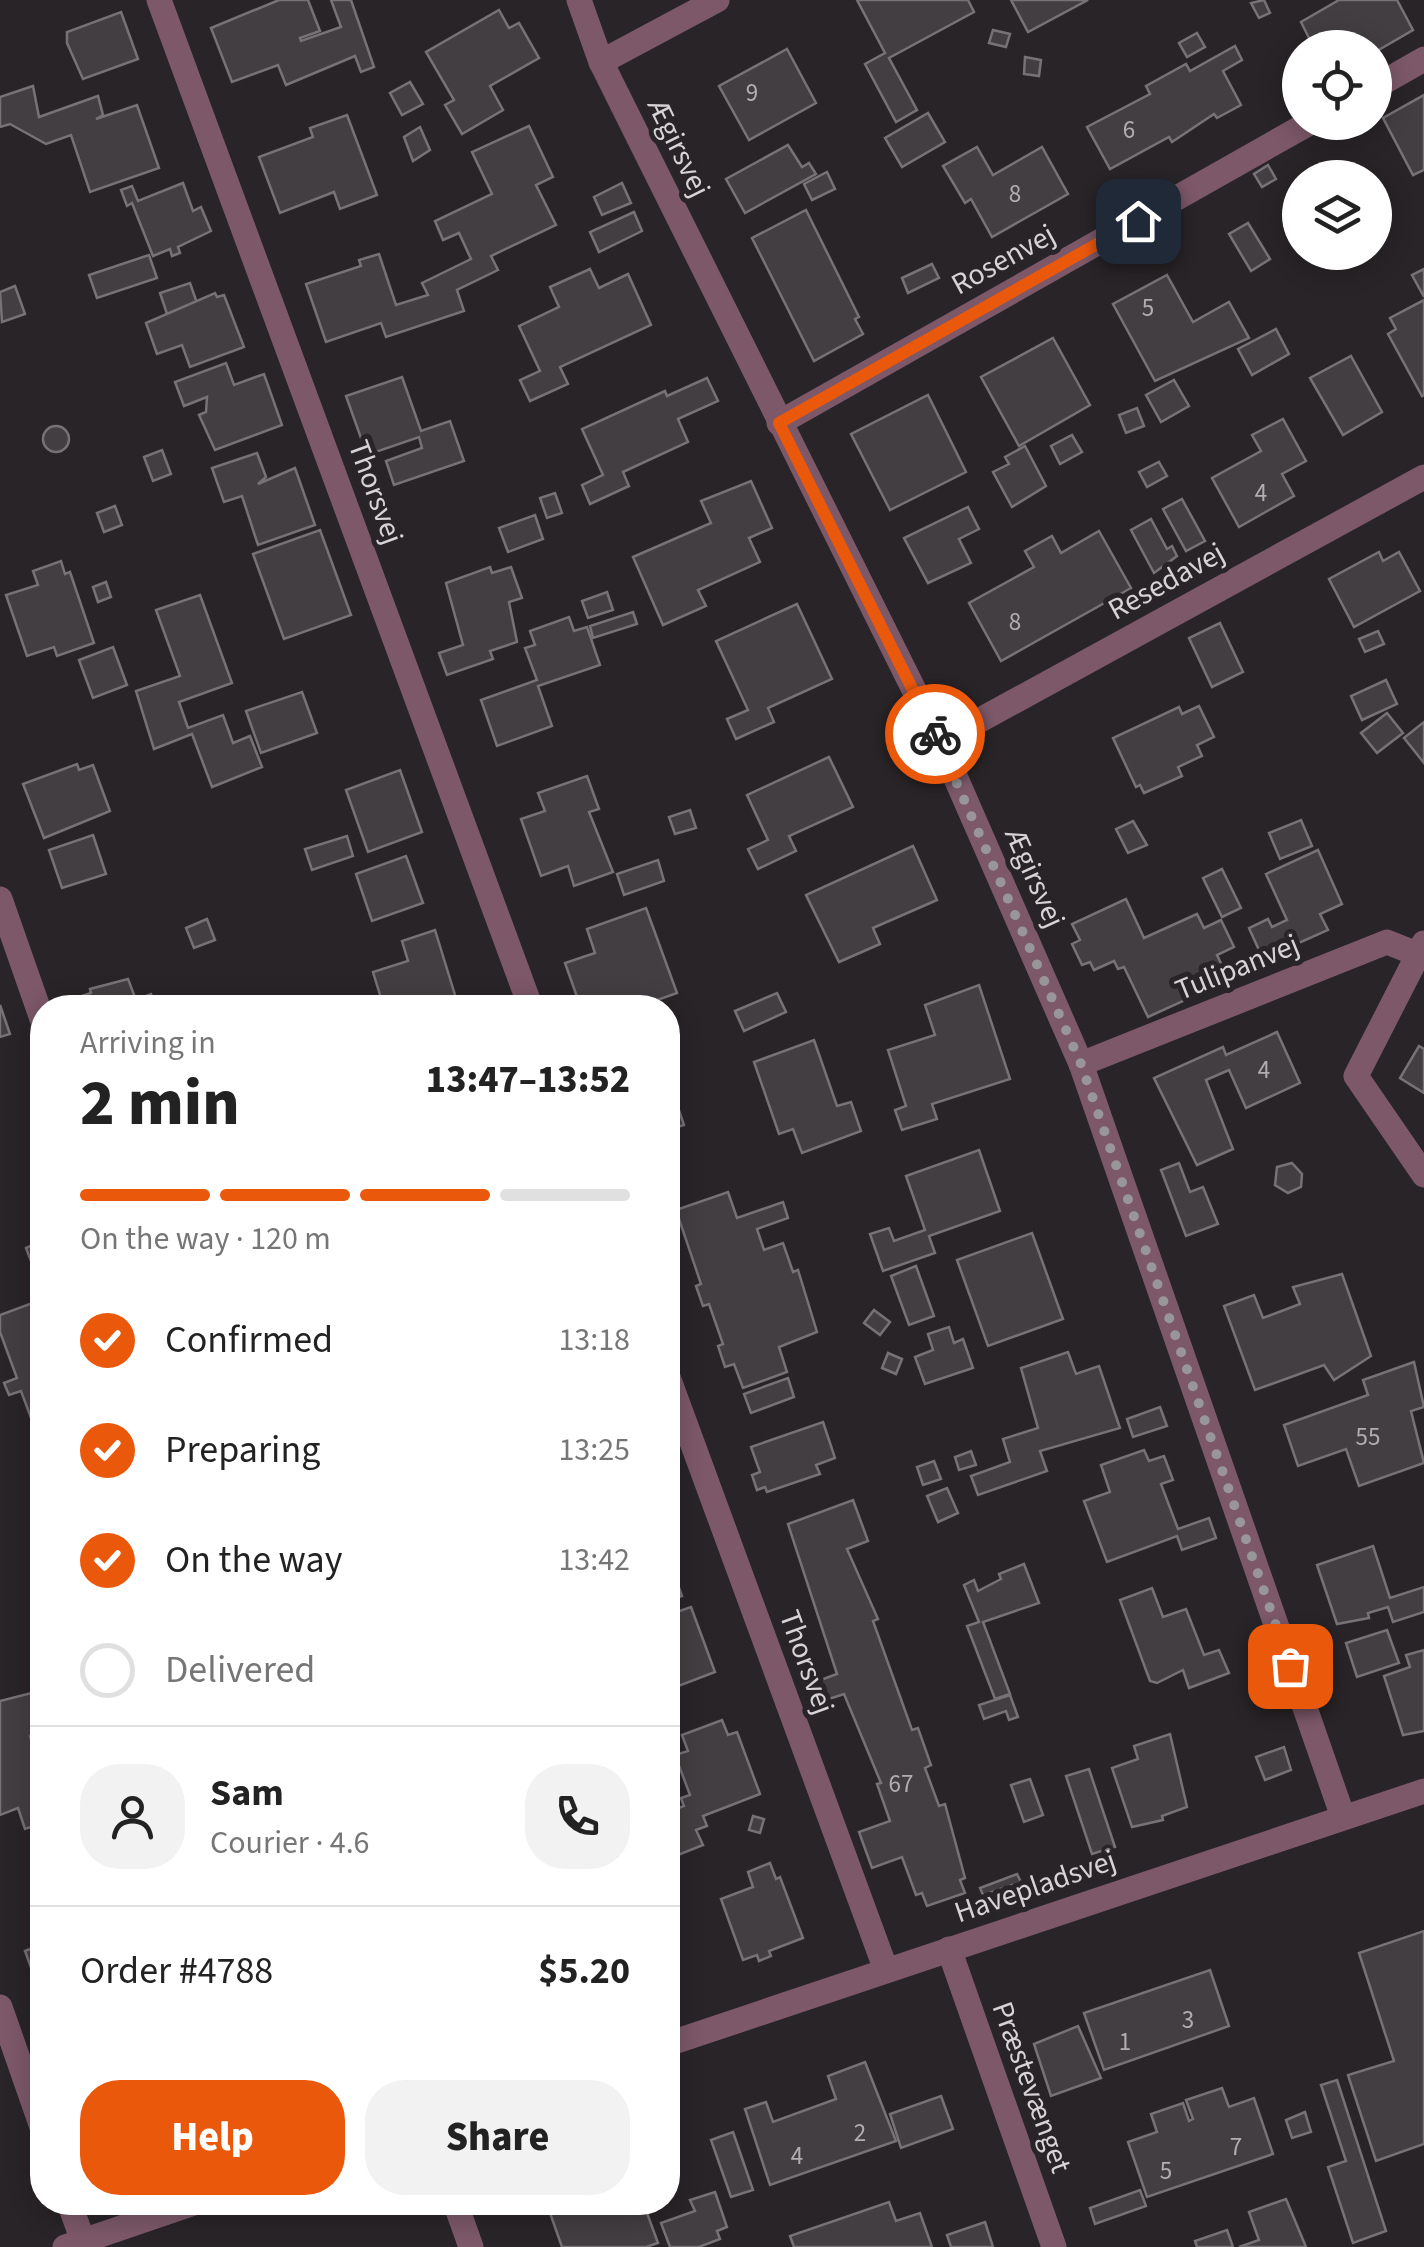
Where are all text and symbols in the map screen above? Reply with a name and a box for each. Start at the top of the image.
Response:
map controls [1282,30,1392,270]
button: locate [1282,30,1392,140]
house number: 9 [746,75,758,111]
street label: Ægirsvej [636,90,721,204]
house number: 6 [1123,112,1135,148]
button: layers [1282,160,1392,270]
house number: 8 [1009,176,1021,212]
pin [1096,179,1181,264]
icon: home [1111,194,1166,249]
street label: Rosenvej [943,213,1063,306]
house number: 5 [1142,290,1154,326]
street label: Thorsvej [337,434,414,550]
house number: 4 [1255,475,1267,511]
street label: Resedavej [1100,532,1232,631]
house number: 8 [1009,604,1021,640]
courier [885,684,985,784]
icon: bike [908,707,963,762]
street label: Ægirsvej [993,820,1076,934]
street label: Tulipanvej [1169,923,1306,1012]
text: Arriving in [80,1020,216,1066]
house number: 4 [1258,1052,1270,1088]
text: 13:47–13:52 [426,1053,630,1107]
text: 2 min [80,1057,240,1150]
text: On the way · 120 m [80,1216,331,1262]
icon: check [80,1313,135,1368]
text: Confirmed [165,1313,333,1367]
text: 13:18 [558,1317,630,1363]
house number: 55 [1356,1419,1380,1455]
icon: check [80,1423,135,1478]
text: Preparing [165,1423,320,1477]
text: 13:25 [558,1427,630,1473]
icon: check [80,1533,135,1588]
text: On the way [165,1533,342,1587]
text: 13:42 [558,1537,630,1583]
street label: Thorsvej [768,1604,845,1720]
pin [1248,1624,1333,1709]
icon: bag [1263,1639,1318,1694]
text: Delivered [165,1643,315,1697]
button: person [80,1764,185,1869]
button: phone [525,1764,630,1869]
text: Sam [210,1766,284,1820]
house number: 67 [889,1766,913,1802]
text: Courier · 4.6 [210,1820,370,1866]
street label: Havepladsvej [949,1839,1122,1934]
text: Order #4788 [80,1944,273,1998]
text: $5.20 [538,1944,630,1998]
street label: Præstevænget [981,1996,1082,2179]
house number: 3 [1182,2002,1194,2038]
house number: 1 [1119,2024,1131,2060]
button: Help [80,2080,345,2195]
button: Share [365,2080,630,2195]
house number: 2 [854,2115,866,2151]
house number: 7 [1230,2129,1242,2165]
house number: 4 [791,2138,803,2174]
house number: 5 [1160,2153,1172,2189]

